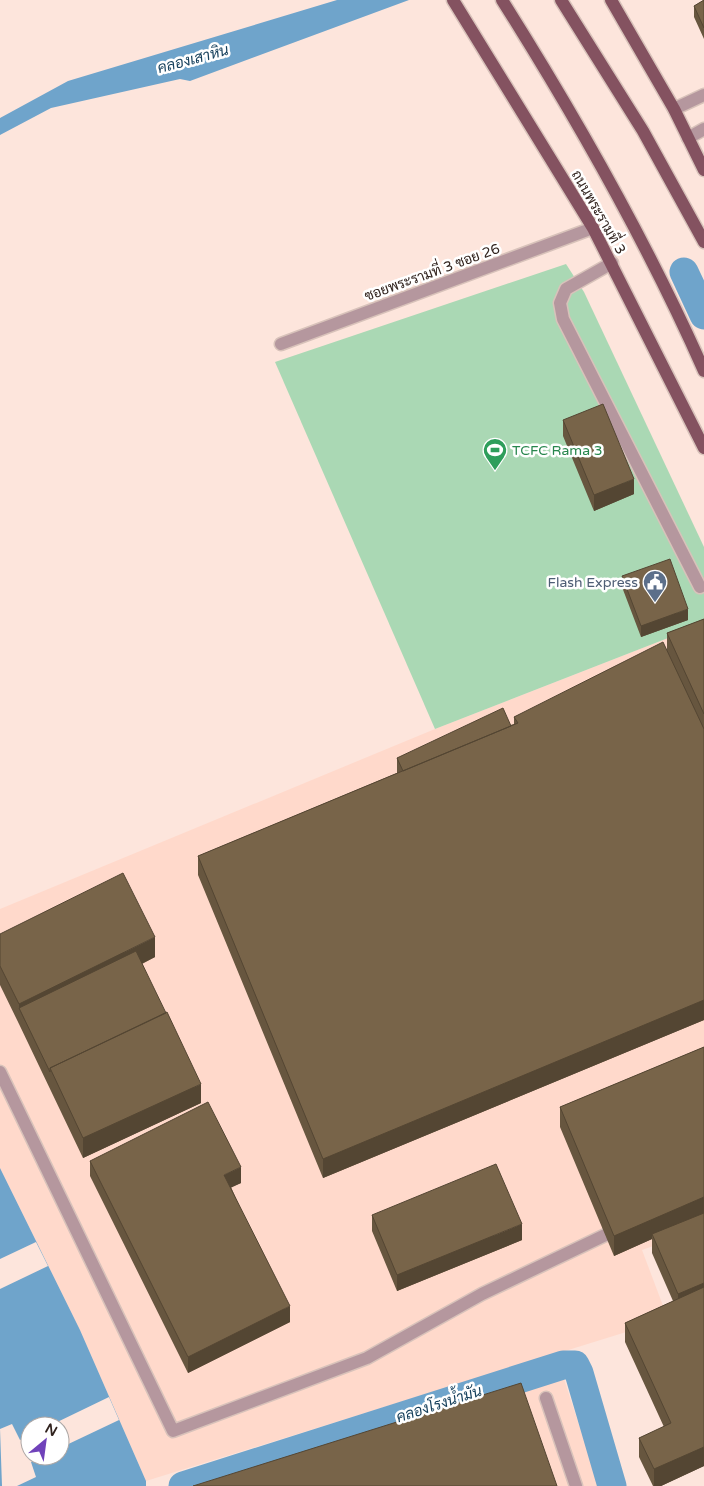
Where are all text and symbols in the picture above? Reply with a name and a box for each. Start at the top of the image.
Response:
water label: คลองเสาหิน [155,41,231,77]
street label: ถนนพระรามที่ 3 [568,165,633,257]
street label: ซอยพระรามที่ 3 ซอย 26 [361,236,502,305]
sports icon: TCFC Rama 3 [482,437,508,471]
place label: TCFC Rama 3 [512,442,603,459]
public building icon: Flash Express [642,569,668,603]
place label: Flash Express [547,574,638,591]
water label: คลองโรงน้ำมัน [393,1378,484,1426]
north arrow [20,1416,70,1466]
text: N [42,1420,60,1440]

